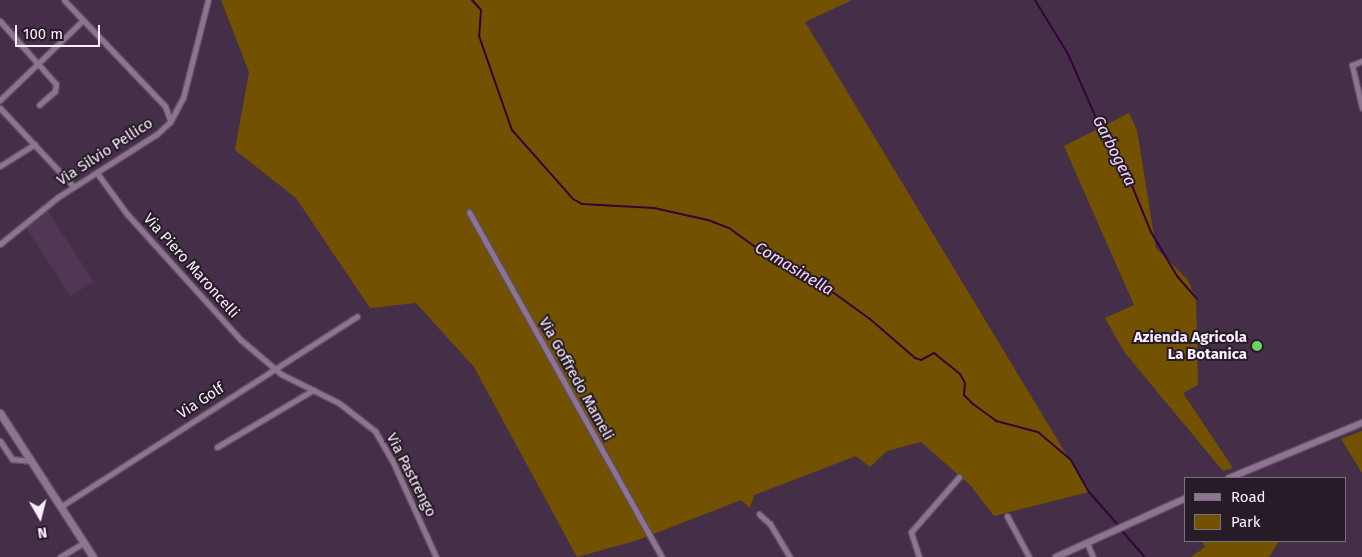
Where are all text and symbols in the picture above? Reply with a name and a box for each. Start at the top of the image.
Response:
scale bar [18,15,102,47]
text: 100 m [23,25,63,43]
water label: Garbogera [1088,113,1140,189]
street label: Via Silvio Pellico [54,114,156,190]
street label: Via Piero Maroncelli [139,210,243,322]
water label: Comasinella [751,238,837,300]
street label: Via Goffredo Mameli [535,314,617,444]
place label: Azienda Agricola La Botanica [1134,328,1247,363]
marker: Azienda Agricola La Botanica [1251,340,1263,352]
street label: Via Golf [174,379,228,423]
street label: Via Pastrengo [382,430,440,520]
legend [1184,477,1347,542]
text: Road [1231,488,1266,506]
north arrow [15,492,65,542]
text: Park [1231,513,1261,531]
text: N [36,523,48,541]

